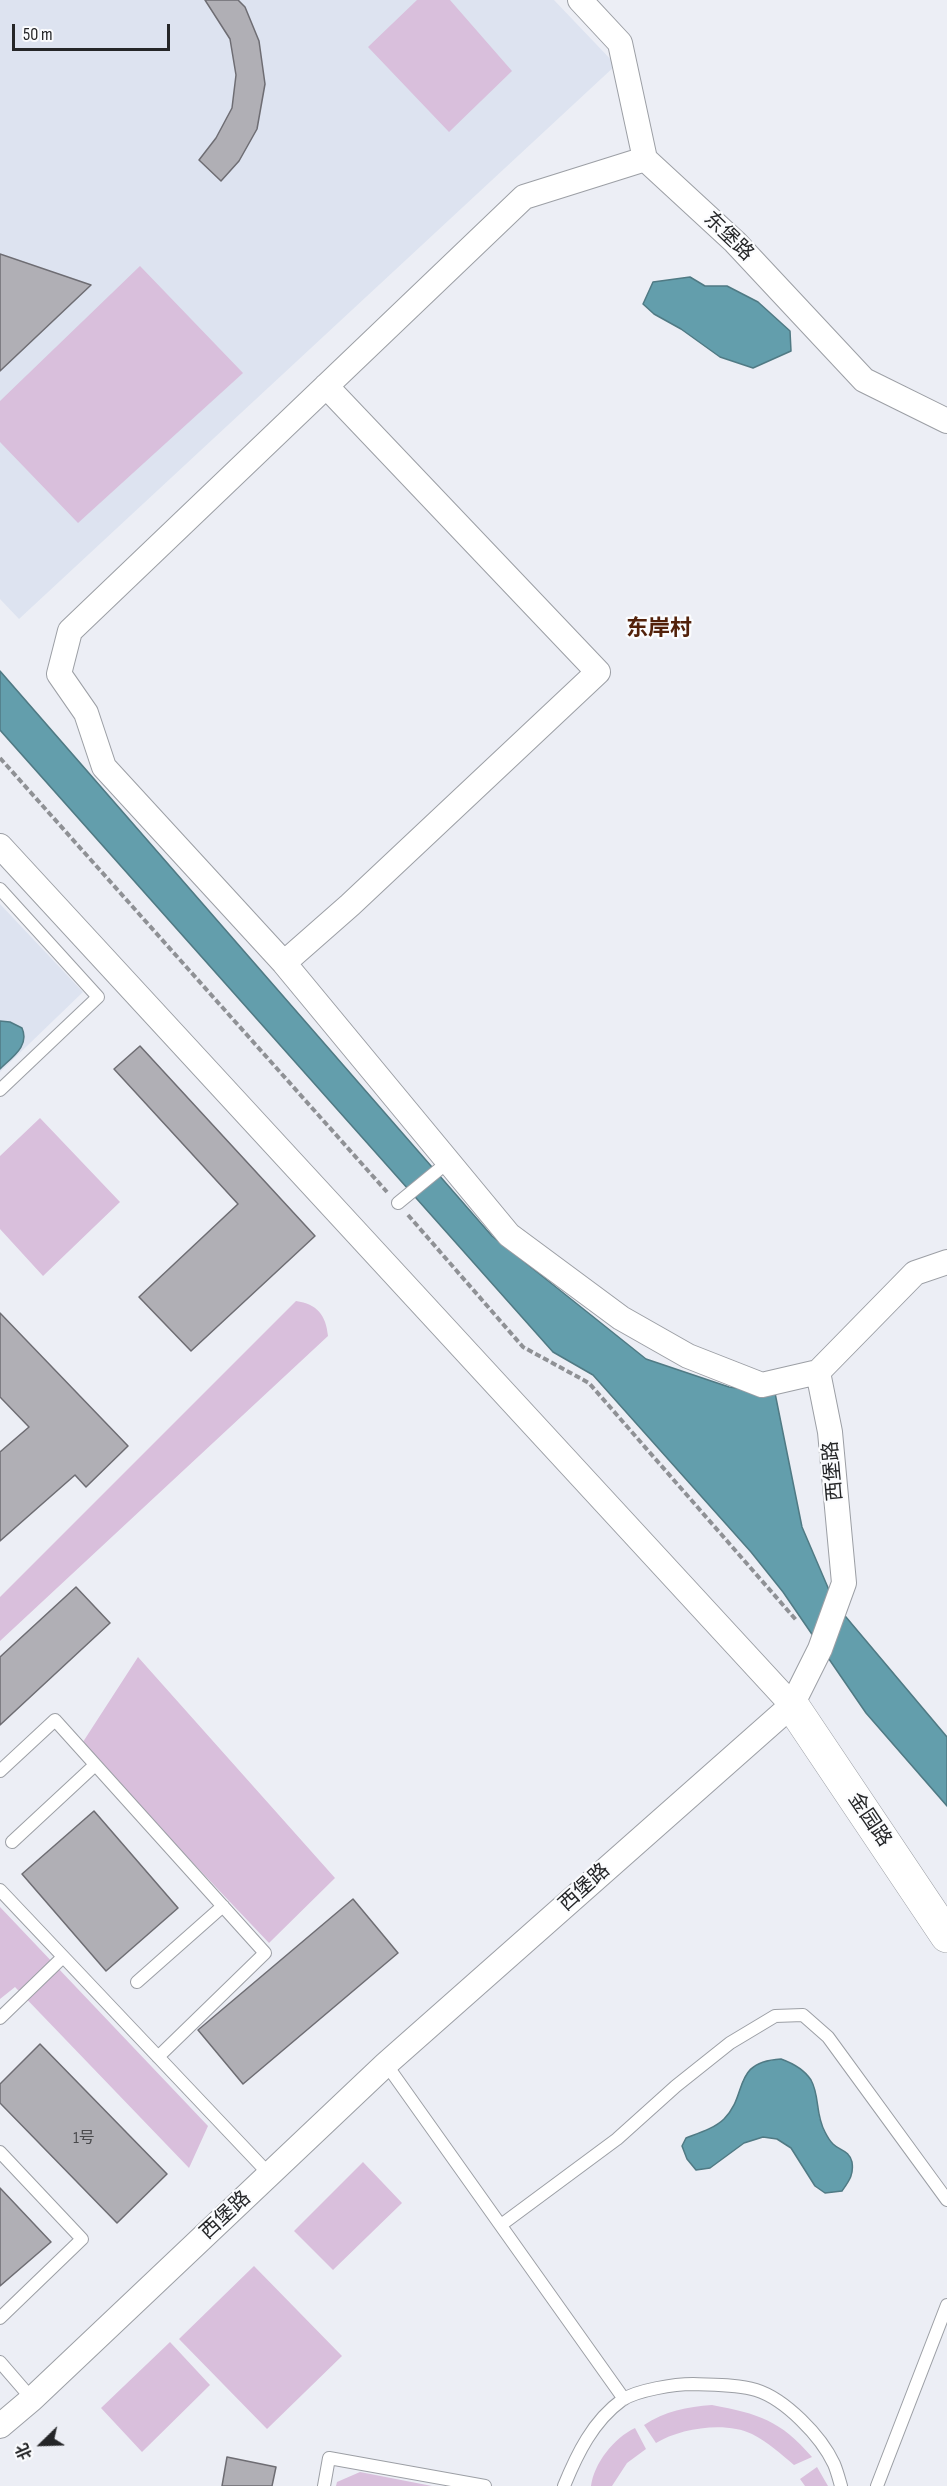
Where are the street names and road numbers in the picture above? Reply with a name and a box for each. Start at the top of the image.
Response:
street label: 东堡路 [698,208,758,266]
street label: 西堡路 [819,1440,849,1502]
street label: 金园路 [842,1788,896,1852]
street label: 西堡路 [555,1859,615,1917]
street label: 西堡路 [196,2187,256,2245]

